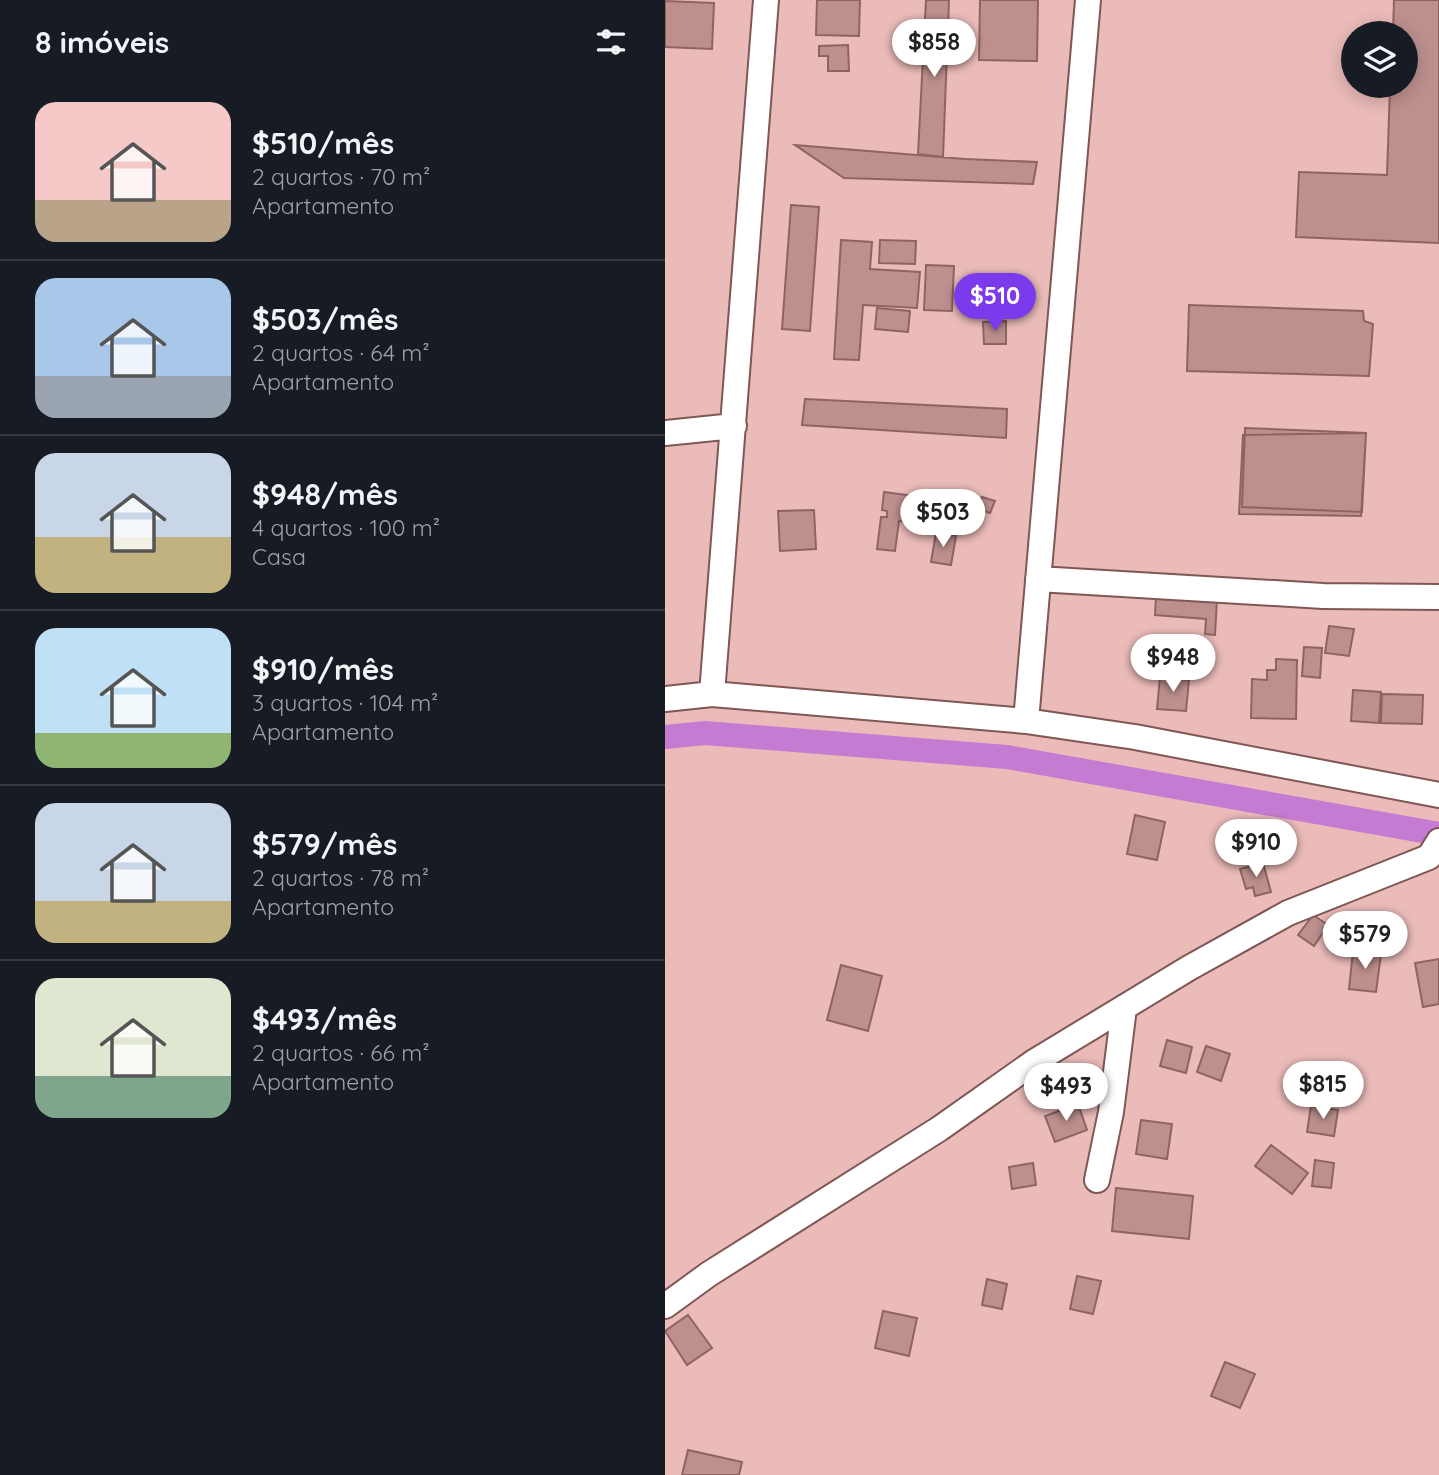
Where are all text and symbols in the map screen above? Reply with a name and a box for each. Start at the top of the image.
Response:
pin: $858 [893,20,975,79]
map controls [1341,21,1418,98]
button: layers [1341,21,1418,98]
text: 8 imóveis [35,23,169,61]
icon: filters [592,23,630,61]
text: $858 [908,27,960,56]
text: $510/mês [252,124,394,162]
icon: home [91,130,175,214]
text: 2 quartos · 70 m² [252,162,430,191]
text: Apartamento [252,191,394,220]
pin: $510 [954,274,1036,333]
text: $510 [970,281,1020,310]
text: $503/mês [252,300,399,338]
icon: home [91,306,175,390]
text: 2 quartos · 64 m² [252,338,430,367]
text: Apartamento [252,367,394,396]
text: $948/mês [252,475,398,513]
icon: home [91,481,175,565]
pin: $503 [902,490,984,549]
text: $503 [916,497,970,526]
text: 4 quartos · 100 m² [252,513,440,542]
text: Casa [252,542,306,571]
pin: $948 [1132,634,1214,694]
text: $948 [1147,642,1199,671]
text: $910/mês [252,650,394,688]
icon: home [91,656,175,740]
text: 3 quartos · 104 m² [252,688,438,717]
text: Apartamento [252,717,394,746]
pin: $910 [1215,820,1297,879]
text: $579/mês [252,825,398,863]
text: $910 [1231,827,1281,856]
icon: home [91,831,175,915]
text: 2 quartos · 78 m² [252,863,429,892]
text: Apartamento [252,892,394,921]
pin: $579 [1324,912,1406,971]
text: $579 [1339,919,1391,948]
text: $493/mês [252,1000,397,1038]
icon: home [91,1006,175,1090]
text: 2 quartos · 66 m² [252,1038,430,1067]
pin: $815 [1282,1062,1364,1121]
pin: $493 [1025,1064,1107,1123]
text: Apartamento [252,1067,394,1096]
text: $815 [1299,1069,1347,1098]
text: $493 [1040,1071,1092,1100]

